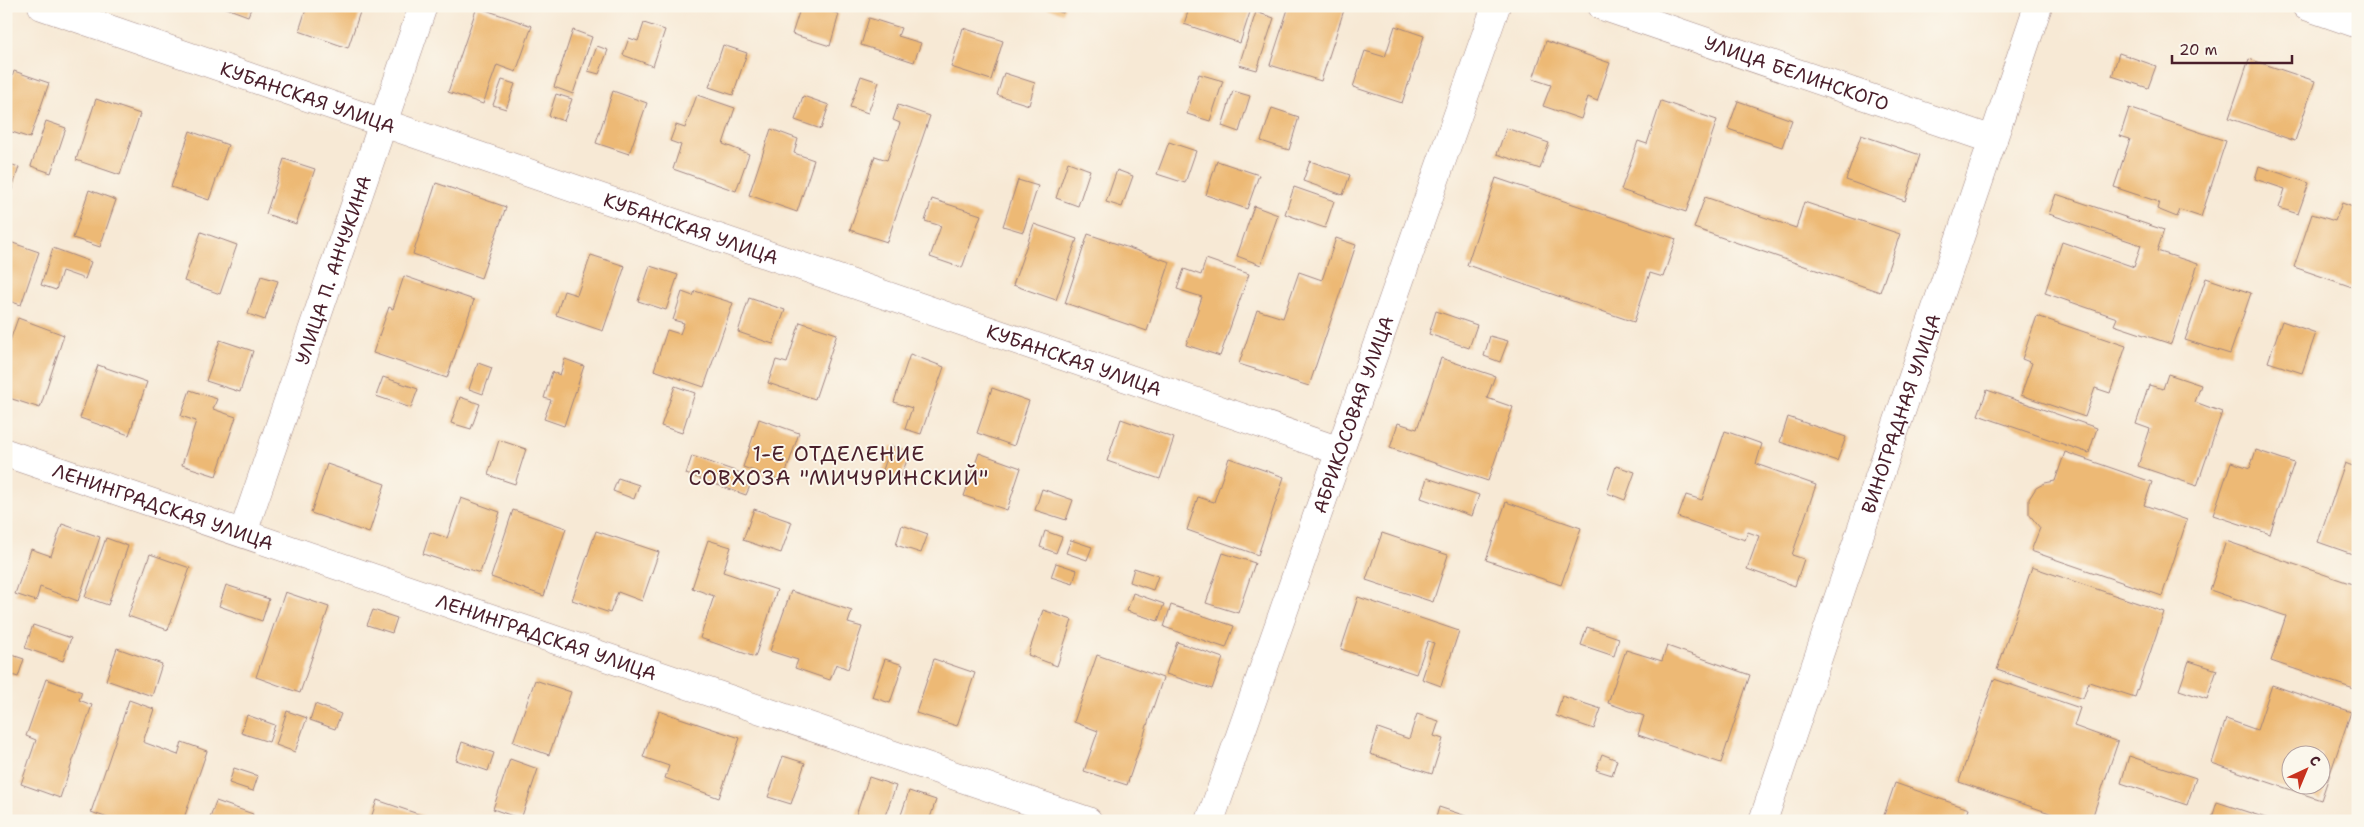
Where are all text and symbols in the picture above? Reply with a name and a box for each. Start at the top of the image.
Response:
street label: УЛИЦА БЕЛИНСКОГО [1701,30,1893,116]
scale bar [2172,32,2292,64]
text: 20 m [2179,40,2218,60]
street label: КУБАНСКАЯ УЛИЦА [217,56,399,139]
street label: УЛИЦА П. АНЧУКИНА [289,172,377,368]
street label: КУБАНСКАЯ УЛИЦА [600,187,782,270]
street label: ВИНОГРАДНАЯ УЛИЦА [1855,310,1946,517]
street label: АБРИКОСОВАЯ УЛИЦА [1307,312,1399,516]
street label: КУБАНСКАЯ УЛИЦА [983,318,1165,401]
district label: 1-Е ОТДЕЛЕНИЕ СОВХОЗА "МИЧУРИНСКИЙ" [689,440,989,492]
street label: ЛЕНИНГРАДСКАЯ УЛИЦА [50,457,277,556]
street label: ЛЕНИНГРАДСКАЯ УЛИЦА [433,588,660,686]
north arrow [2282,744,2332,794]
text: С [2306,751,2324,770]

